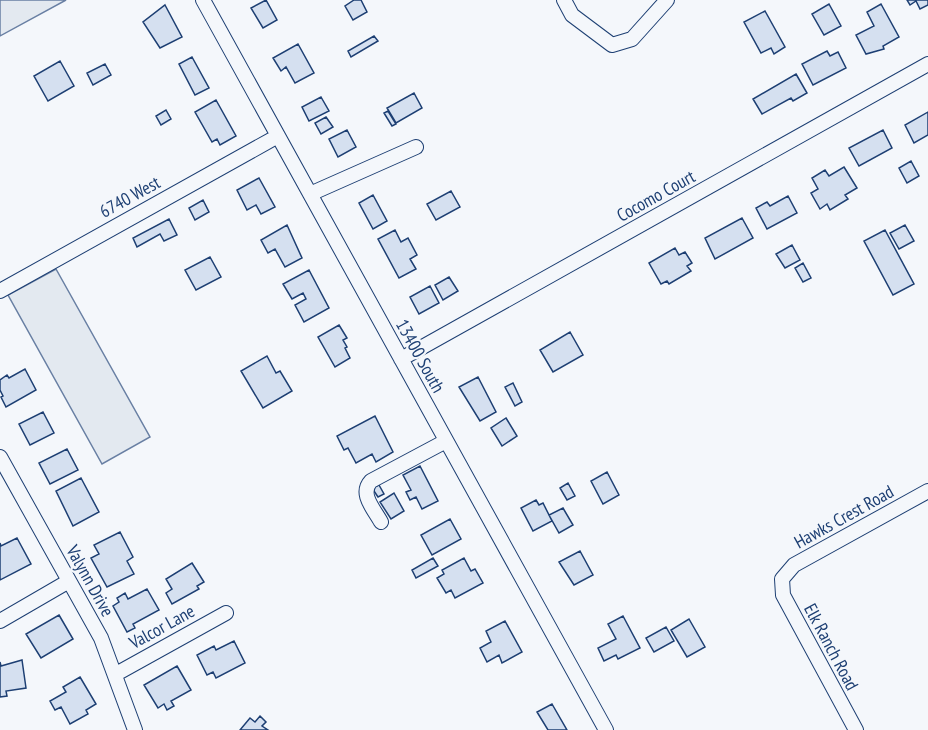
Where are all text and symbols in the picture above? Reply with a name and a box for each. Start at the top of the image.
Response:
street label: Cocomo Court [612,165,699,227]
street label: 6740 West [95,171,164,223]
street label: 13400 South [391,315,450,397]
street label: Hawks Crest Road [790,480,898,553]
street label: Valynn Drive [61,540,119,620]
street label: Valcor Lane [124,599,199,654]
street label: Elk Ranch Road [799,599,864,694]

